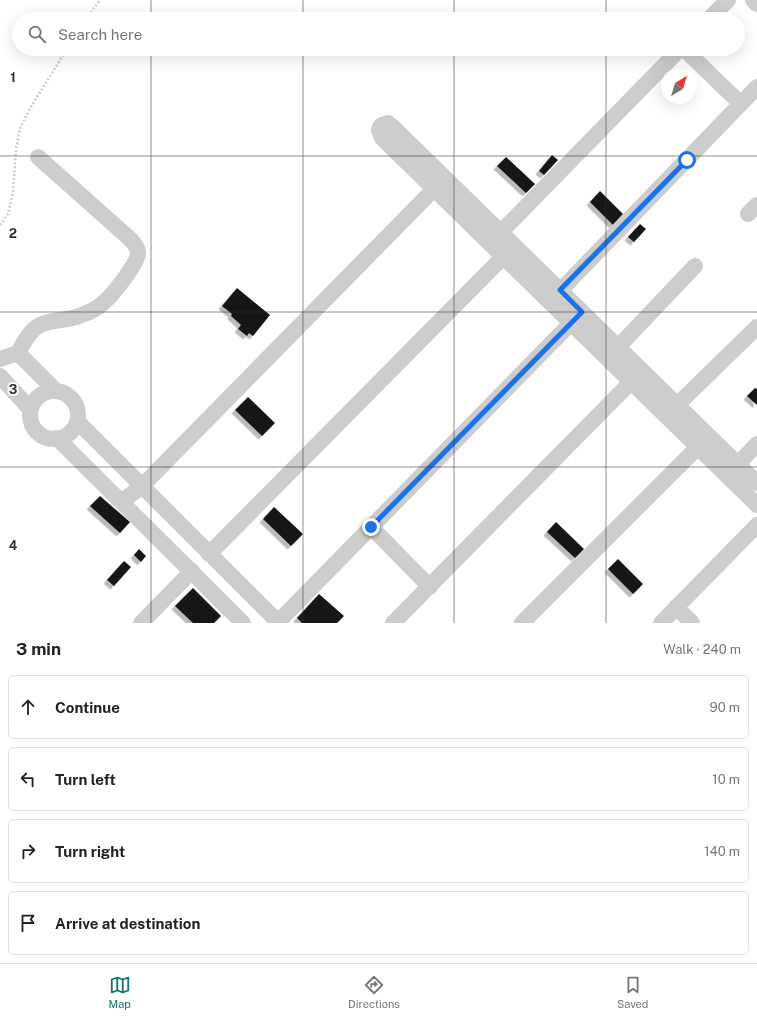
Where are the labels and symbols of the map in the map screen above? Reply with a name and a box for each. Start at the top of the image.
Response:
north arrow [661,68,697,104]
text: 1 [10,70,16,85]
route start [678,151,696,169]
text: 2 [9,226,17,241]
text: 3 [9,382,18,397]
route end [362,518,380,536]
text: 4 [9,538,18,553]

